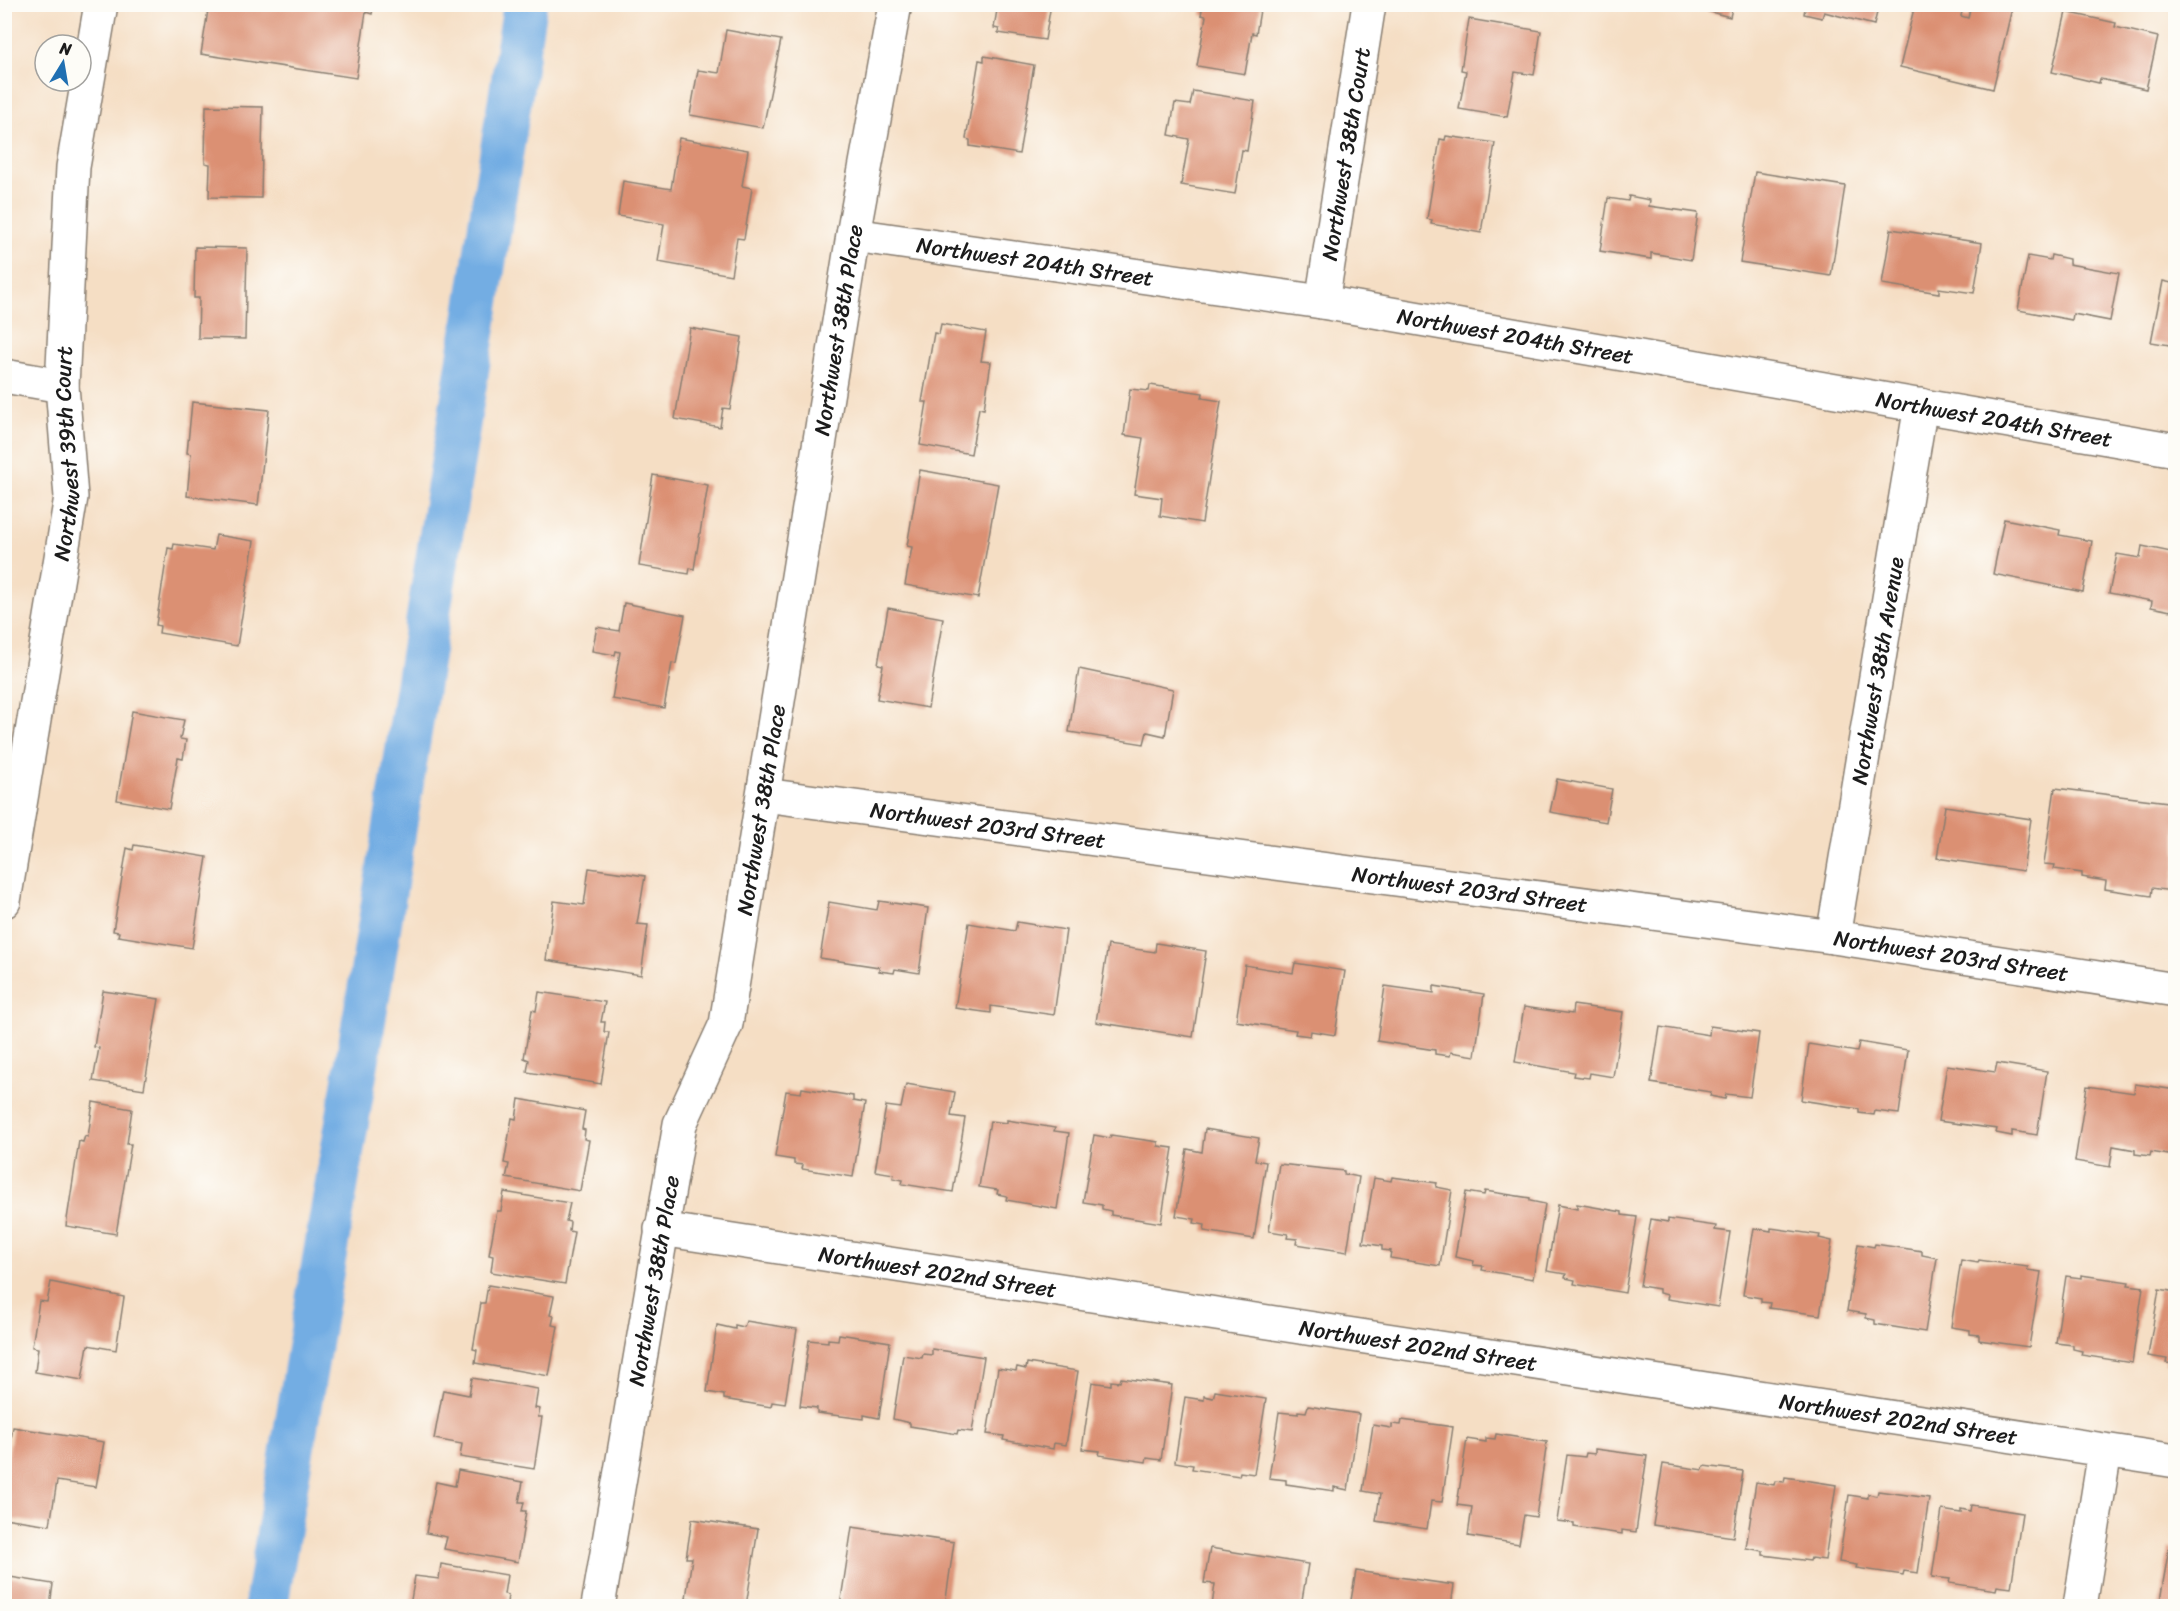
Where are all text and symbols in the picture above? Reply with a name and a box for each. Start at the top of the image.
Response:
north arrow [33,33,93,93]
text: N [57,33,75,64]
street label: Northwest 38th Court [1309,44,1381,263]
street label: Northwest 38th Place [802,221,874,438]
street label: Northwest 204th Street [914,225,1157,297]
street label: Northwest 204th Street [1394,296,1637,375]
street label: Northwest 39th Court [41,345,92,564]
street label: Northwest 204th Street [1873,379,2116,458]
street label: Northwest 38th Avenue [1839,553,1915,787]
street label: Northwest 38th Place [724,701,797,918]
street label: Northwest 203rd Street [868,790,1108,860]
street label: Northwest 203rd Street [1350,854,1590,924]
street label: Northwest 203rd Street [1831,918,2072,993]
street label: Northwest 38th Place [616,1172,690,1389]
street label: Northwest 202nd Street [816,1234,1060,1309]
street label: Northwest 202nd Street [1296,1307,1540,1382]
street label: Northwest 202nd Street [1777,1381,2021,1456]

